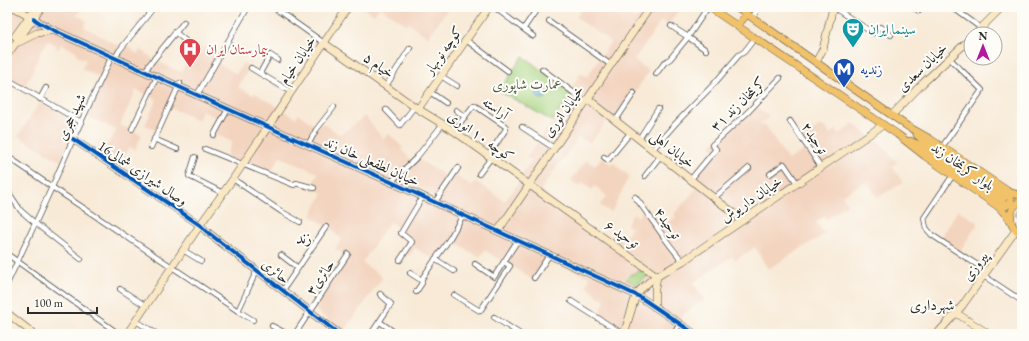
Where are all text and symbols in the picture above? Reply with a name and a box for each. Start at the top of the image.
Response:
theatre icon: سینما ایران [840,16,866,49]
place label: سینما ایران [868,20,916,38]
street label: کوچه نوبهار [419,22,467,80]
north arrow [963,26,1003,66]
text: N [979,29,988,43]
street label: خیابان خیام [274,32,323,90]
hospital icon: بیمارستان ایران [177,36,203,69]
street label: خیابان سعدی [893,39,951,95]
place label: بیمارستان ایران [206,40,269,58]
street label: ۵ خیام [358,48,398,85]
metro station icon: زندیه [831,56,857,89]
place label: زندیه [860,60,883,78]
street label: کریمخان زند ۳۱ [707,73,769,135]
park label: عمارت شاپوری [492,75,562,95]
street label: خیابان انوری [539,82,587,140]
street label: شهید حجری [52,91,91,144]
street label: آراسته [479,92,514,125]
street label: کوچه ۱۰ انوری [444,107,518,166]
street label: توحید۲ [798,118,832,158]
street label: خیابان اهلی [647,126,699,173]
street label: خیابان لطفعلی خان زند [321,132,422,191]
street label: وصال شیرازی شمالی16 [95,136,191,210]
street label: بلوار کریمخان زند [928,138,998,194]
street label: خیابان داریوش [717,172,785,226]
street label: توحید۴ [651,204,686,243]
street label: ۶ توحید [601,216,643,252]
district label: زند [296,228,312,247]
street label: پیروزی [958,247,994,286]
street label: حائری [258,254,294,288]
street label: حائری۳ [302,256,338,298]
scale bar [28,289,97,315]
text: 100 m [34,295,64,311]
district label: شهرداری [910,295,954,315]

